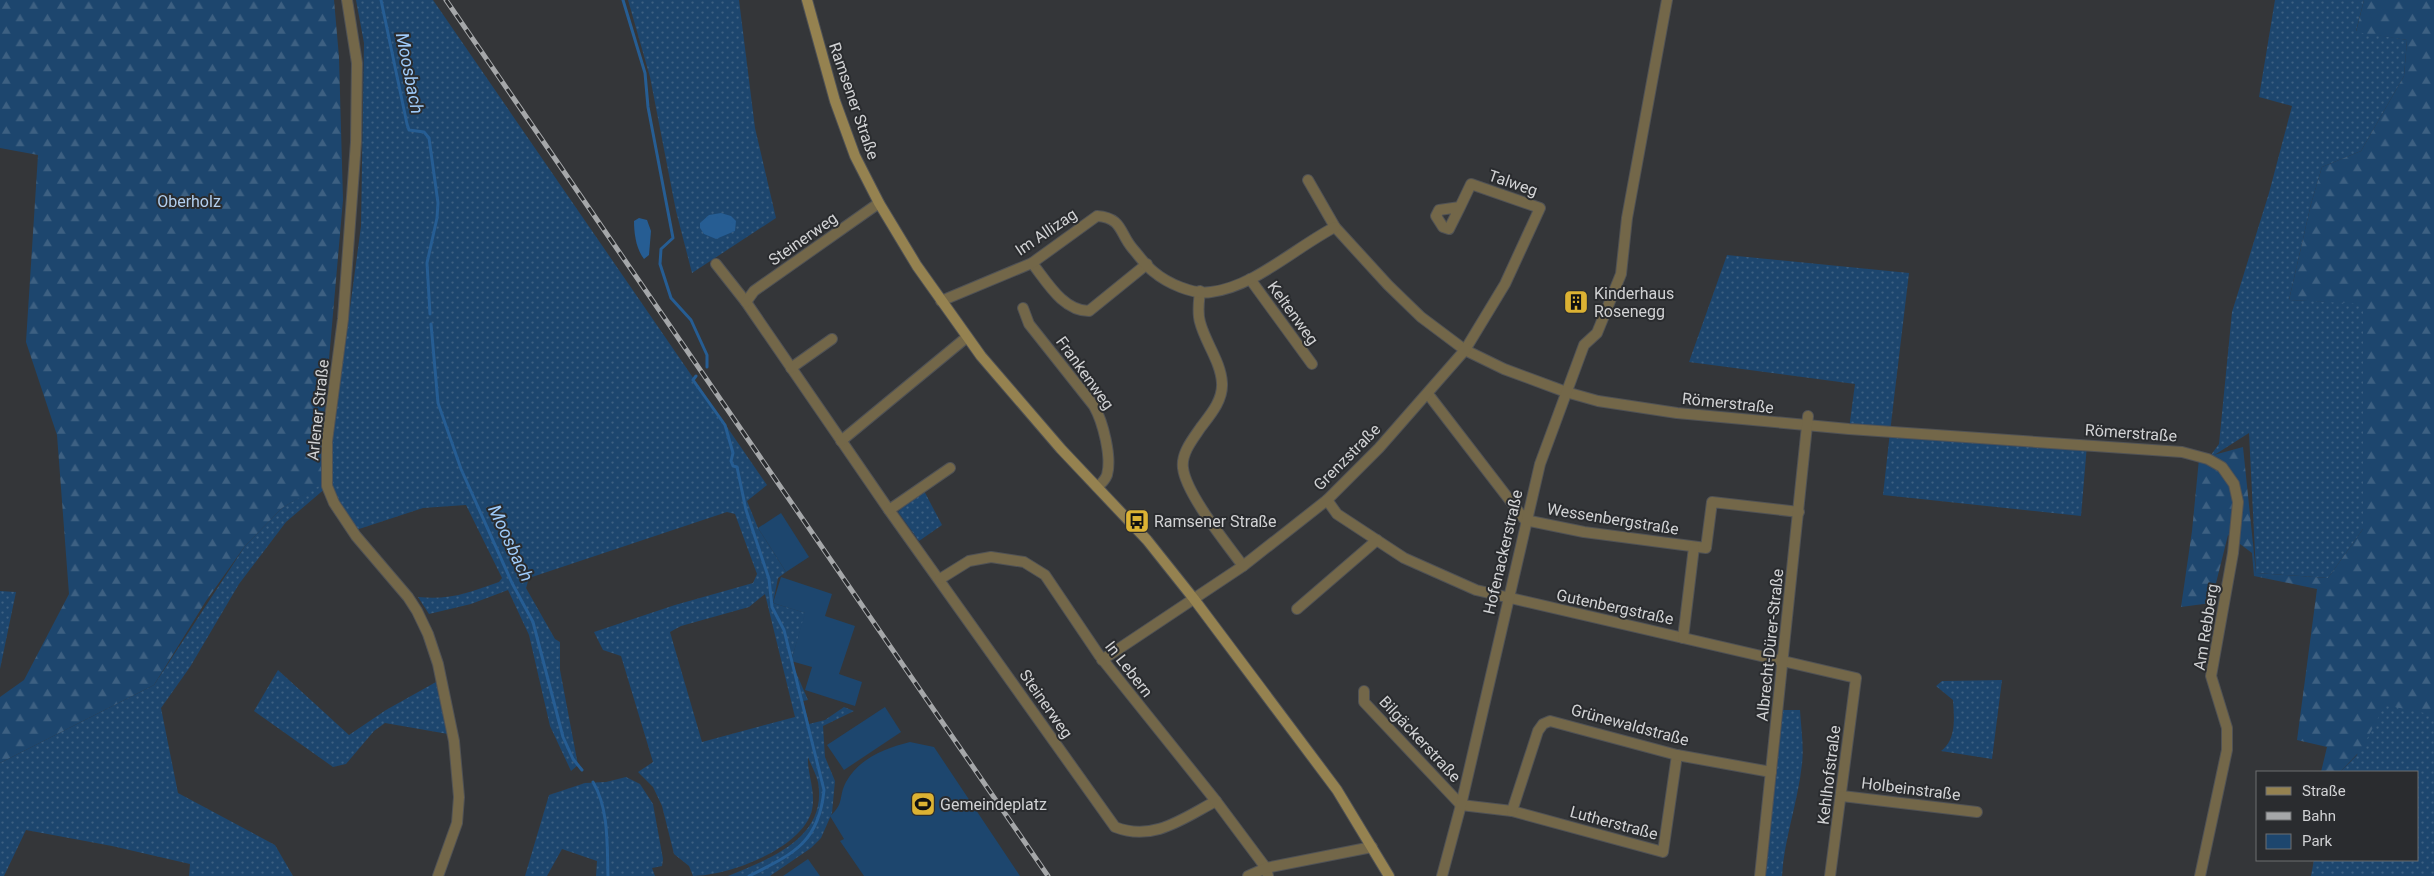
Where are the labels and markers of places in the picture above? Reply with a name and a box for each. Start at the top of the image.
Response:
place label: Kinderhaus Rosenegg [1594,284,1674,321]
building icon: Kinderhaus Rosenegg [1563,289,1589,315]
bus stop icon: Ramsener Straße [1124,508,1150,534]
place label: Ramsener Straße [1154,512,1277,531]
sports icon: Gemeindeplatz [910,791,936,817]
place label: Gemeindeplatz [940,795,1047,814]

